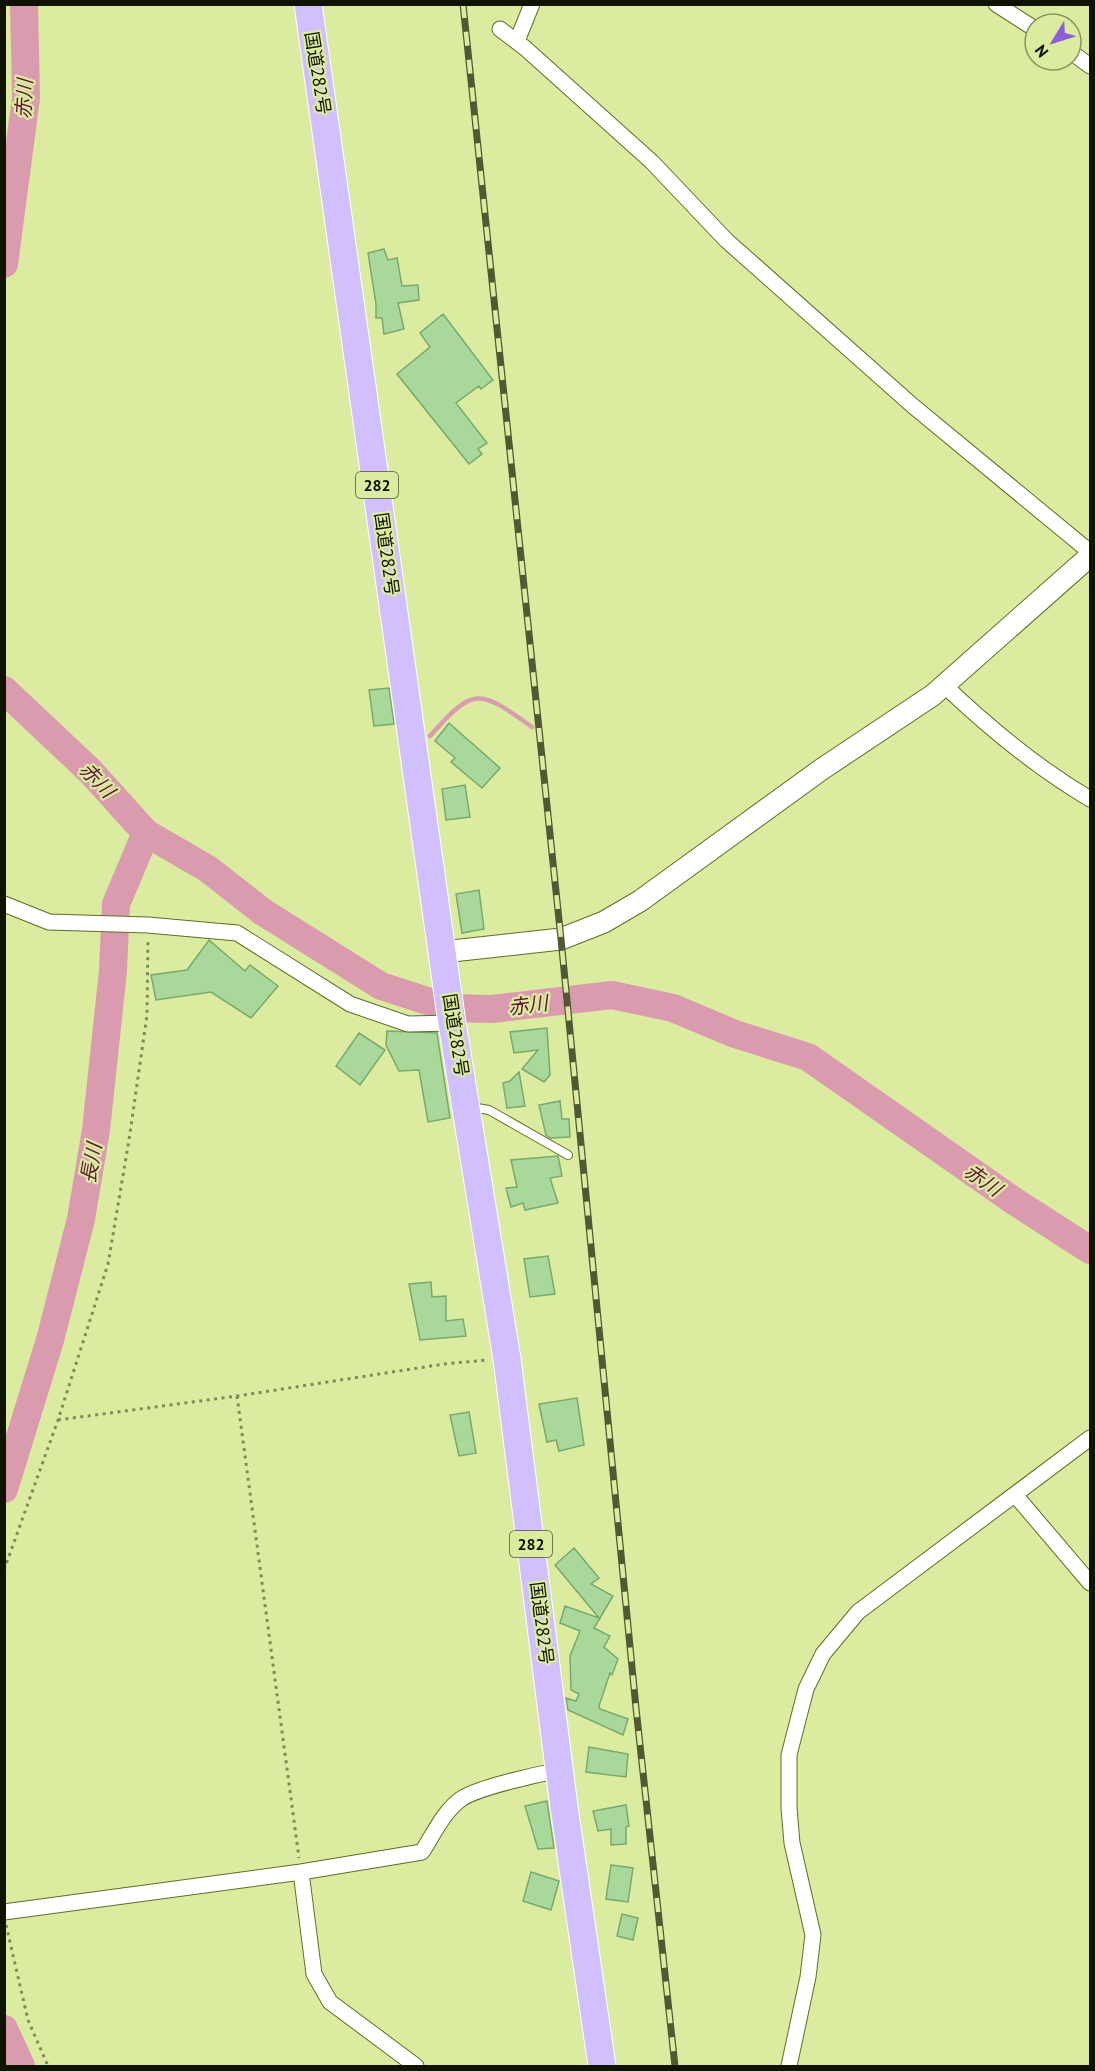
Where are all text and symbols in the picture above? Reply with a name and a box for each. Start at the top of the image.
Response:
north arrow [1023,12,1083,72]
street label: 国道282号 [300,30,336,116]
text: N [1030,41,1052,62]
water label: 赤川 [10,76,38,120]
road number: 282 [356,472,398,498]
street label: 国道282号 [370,511,404,597]
water label: 赤川 [74,757,122,805]
water label: 赤川 [507,989,551,1020]
street label: 国道282号 [438,992,474,1078]
water label: 長川 [75,1139,108,1185]
water label: 赤川 [959,1158,1008,1203]
road number: 282 [510,1531,552,1557]
street label: 国道282号 [526,1580,558,1666]

